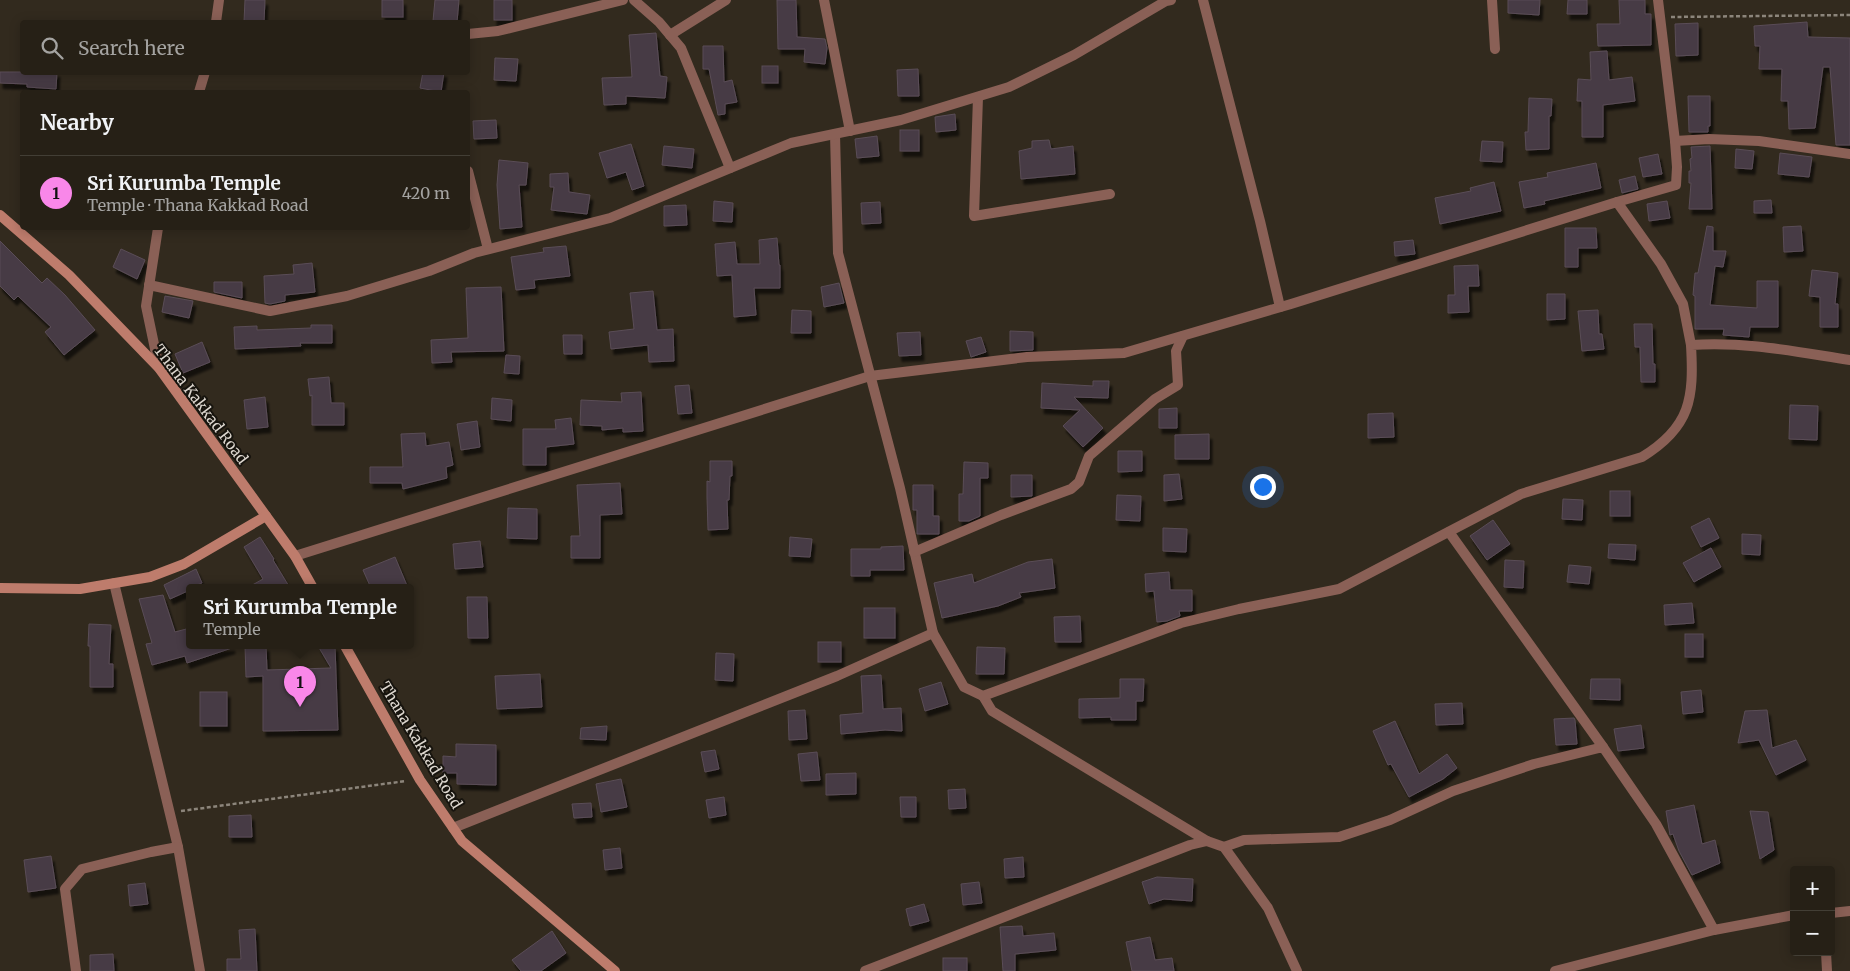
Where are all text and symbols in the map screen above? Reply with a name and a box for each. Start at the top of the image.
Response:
search box [20,20,470,75]
icon: search [38,34,66,62]
text: Search here [78,36,185,60]
text: Nearby [40,109,114,136]
text: Sri Kurumba Temple [87,171,281,195]
text: 1 [52,183,60,203]
text: 420 m [402,183,450,203]
text: Temple · Thana Kakkad Road [87,195,308,215]
street label: Thana Kakkad Road [150,340,252,468]
your location [1250,474,1276,500]
popup [186,584,414,649]
text: Sri Kurumba Temple [203,595,397,619]
text: Temple [203,619,261,639]
pin: 1 [284,666,316,707]
street label: Thana Kakkad Road [376,678,466,812]
map controls [1790,866,1835,956]
button: + [1790,866,1835,911]
button: − [1790,911,1835,956]

